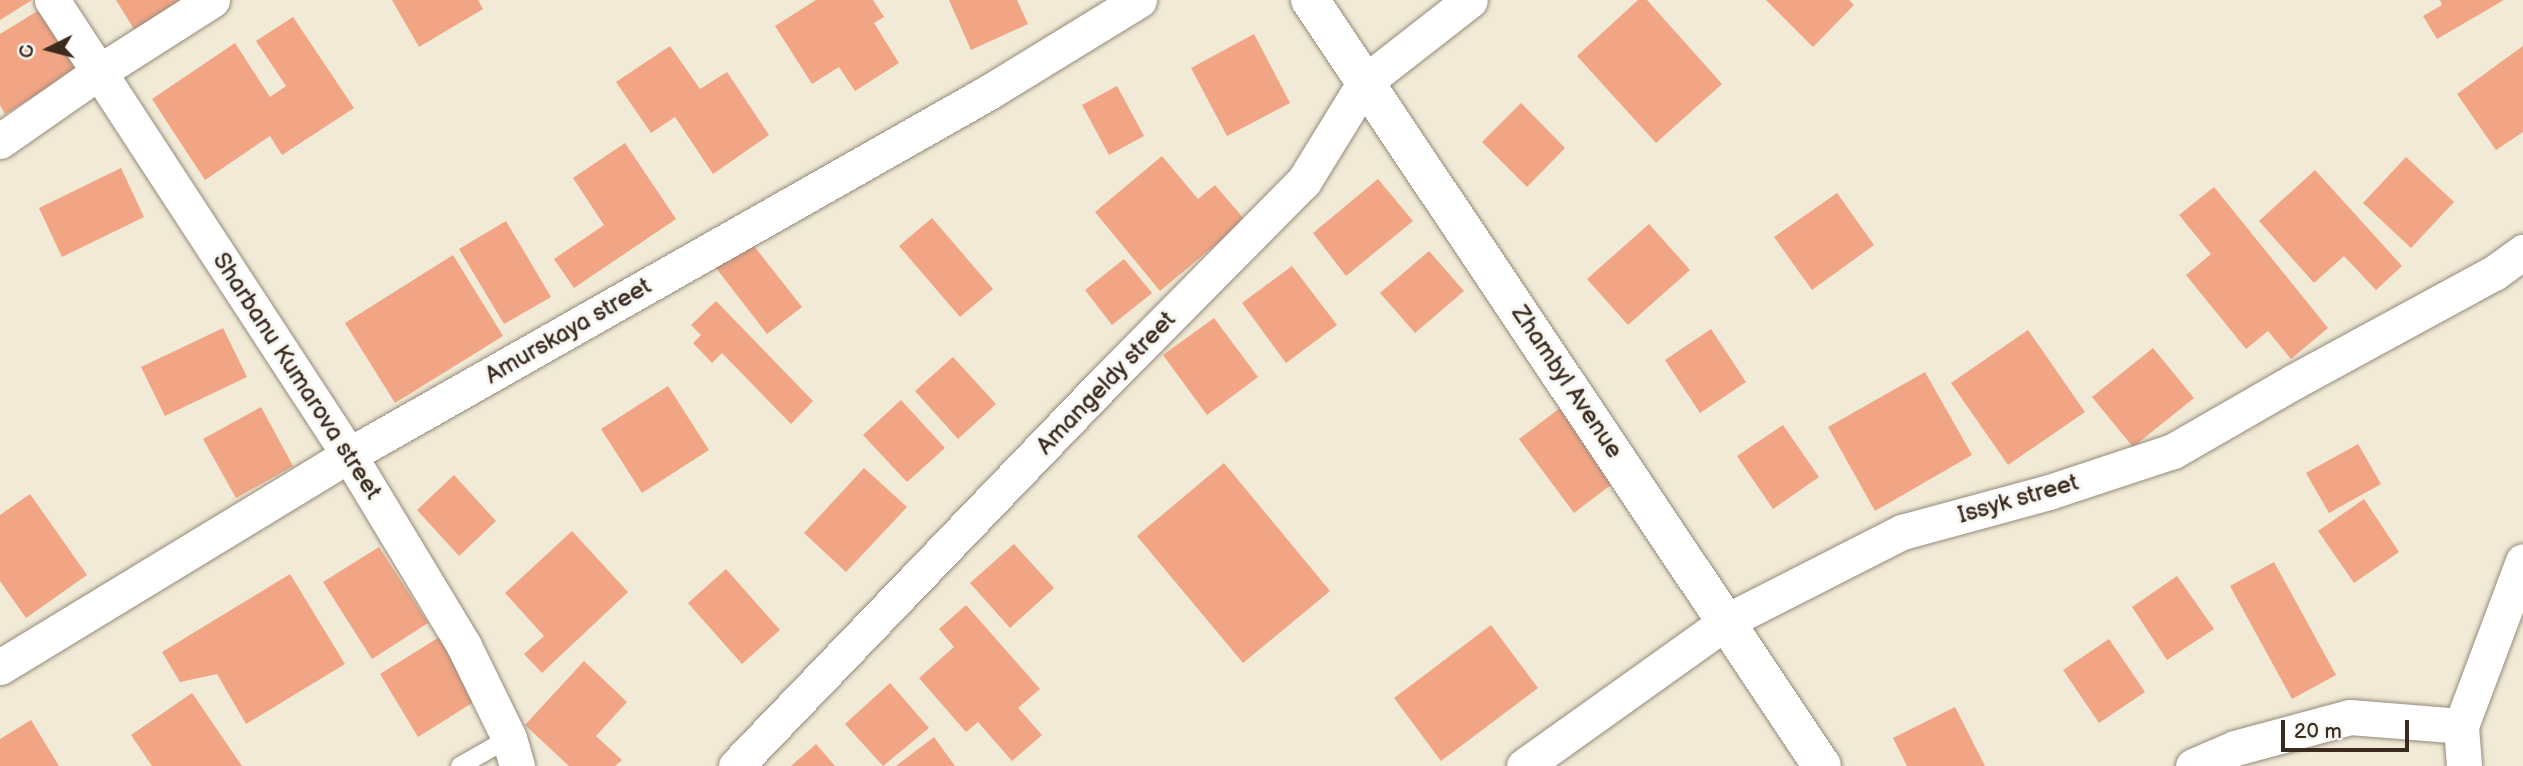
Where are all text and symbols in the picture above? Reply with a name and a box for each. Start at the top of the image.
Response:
north arrow [14,14,84,84]
text: С [15,43,40,59]
street label: Sharbanu Kumarova street [206,247,388,505]
street label: Amurskaya street [480,272,656,390]
street label: Zhambyl Avenue [1505,300,1629,464]
street label: Amangeldy street [1030,305,1182,461]
street label: Issyk street [1955,468,2081,530]
scale bar [2285,706,2413,750]
text: 20 m [2294,719,2342,744]

